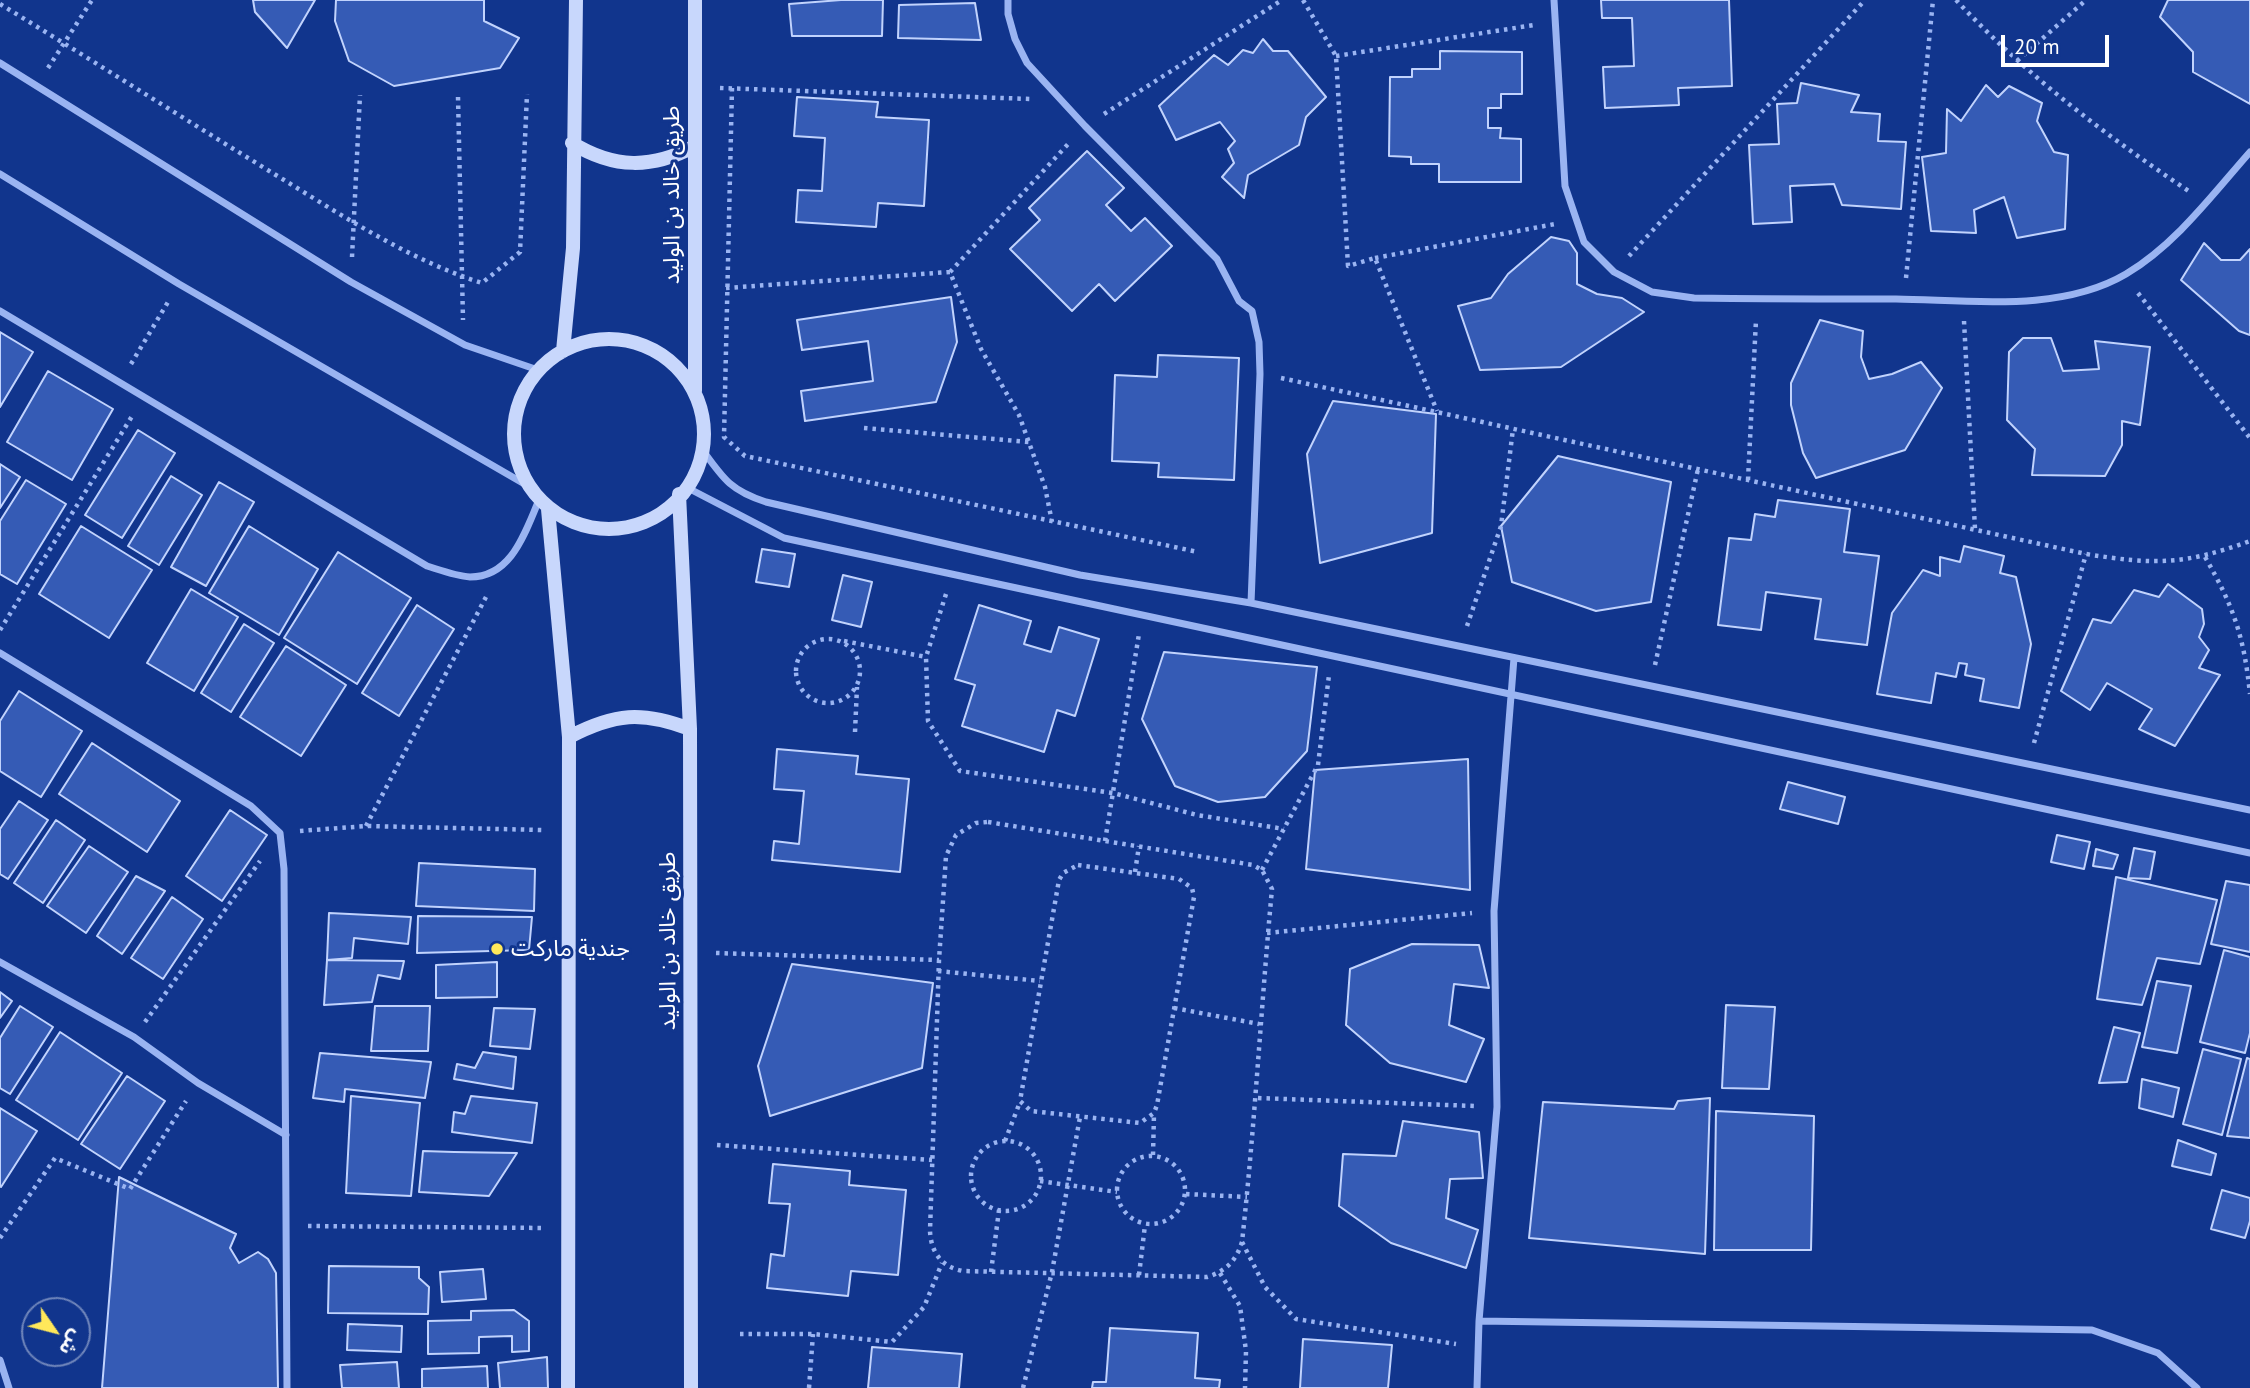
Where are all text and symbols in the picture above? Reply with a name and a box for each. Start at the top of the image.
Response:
scale bar [2005,21,2114,65]
text: 20 m [2014,33,2060,60]
street label: طريق خالد بن الوليد [658,106,686,284]
street label: طريق خالد بن الوليد [654,852,682,1030]
place label: جندية ماركت [511,935,630,963]
marker: جندية ماركت [489,941,505,957]
north arrow [21,1297,91,1367]
text: ش [54,1325,89,1360]

